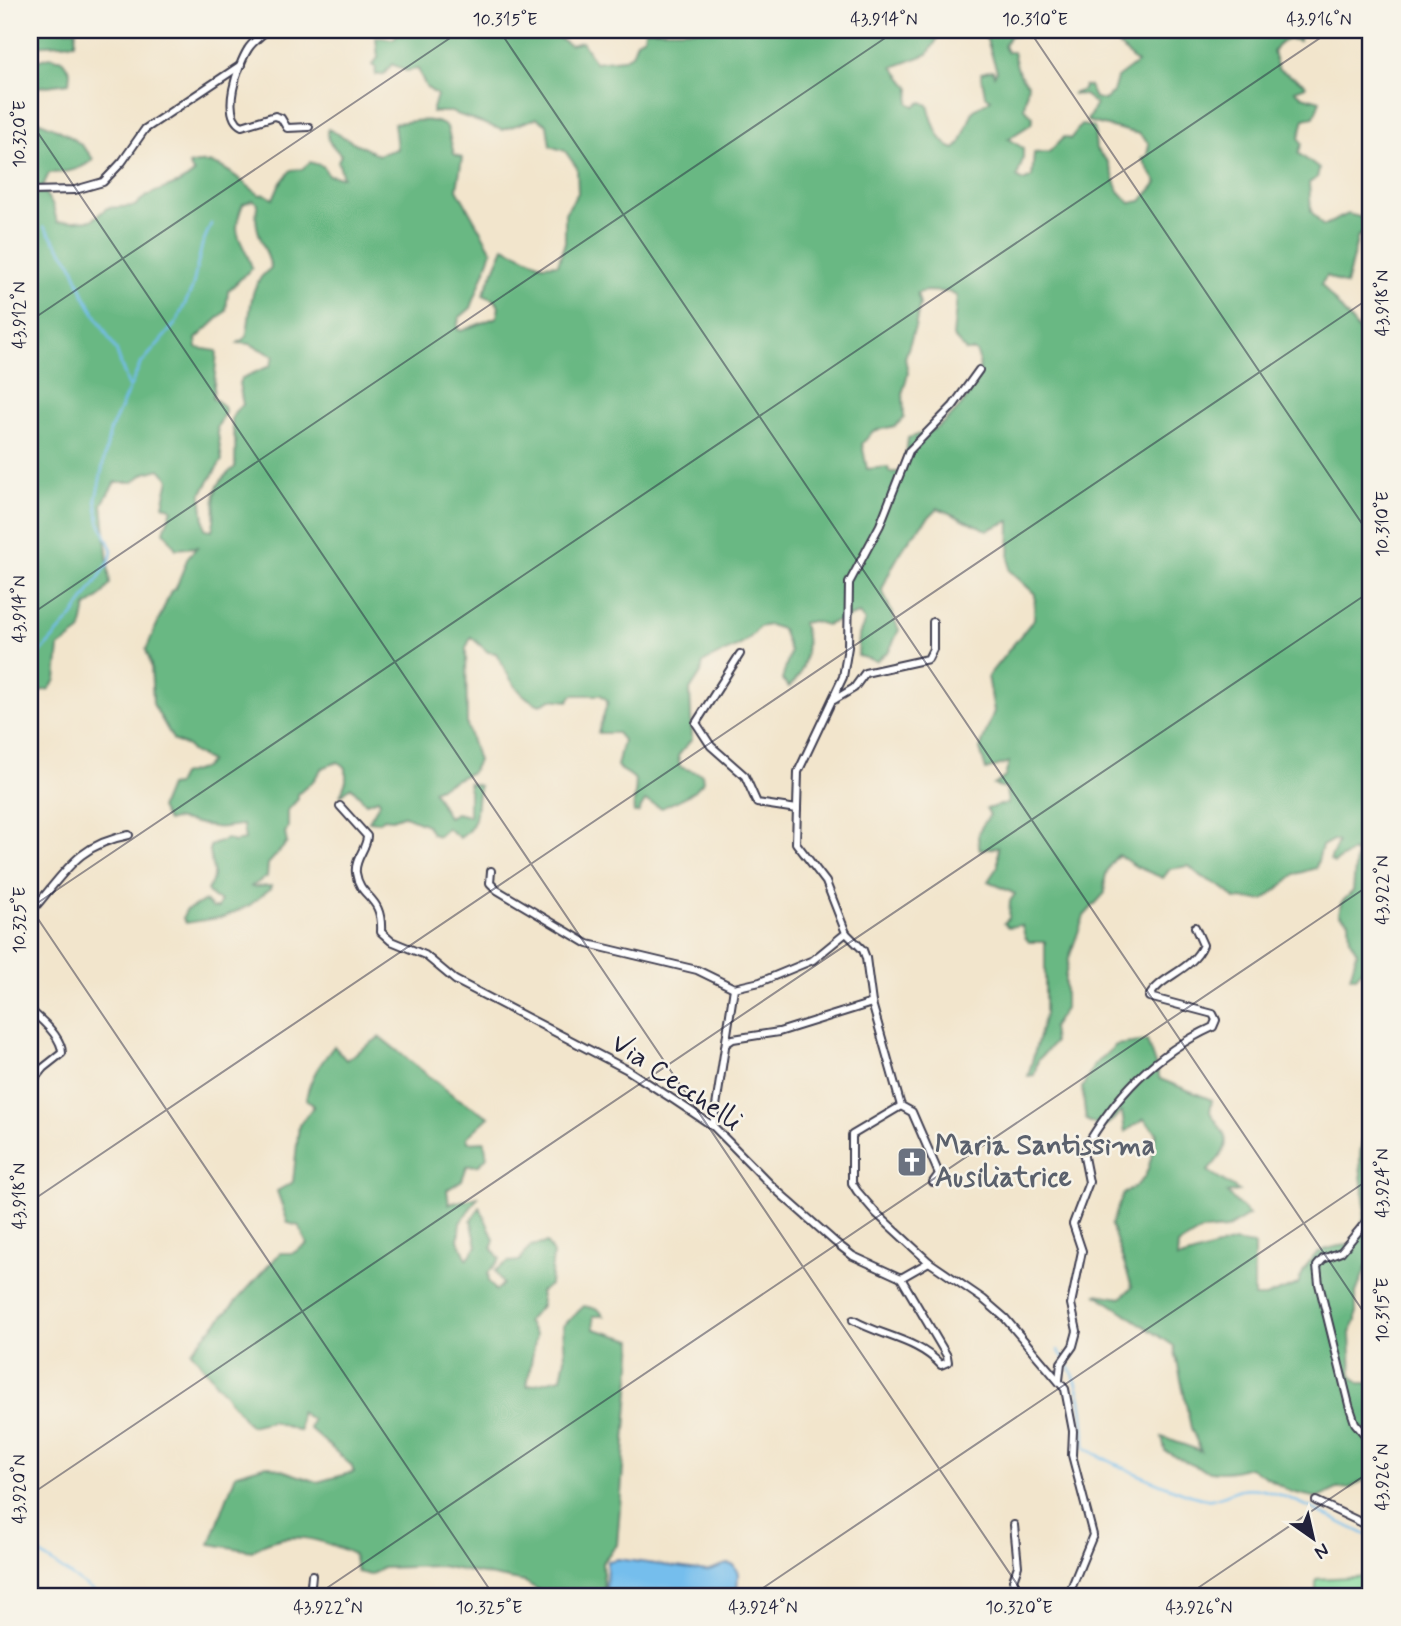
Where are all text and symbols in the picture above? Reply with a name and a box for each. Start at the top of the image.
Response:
text: 10.315°E [472,8,538,32]
text: 43.914°N [850,8,918,32]
text: 10.310°E [1002,8,1068,32]
text: 43.916°N [1286,8,1352,32]
text: 10.320°E [8,100,32,168]
text: 43.918°N [1371,270,1395,336]
text: 43.912°N [8,281,32,349]
text: 10.310°E [1371,491,1395,557]
text: 43.914°N [8,575,32,643]
text: 43.922°N [1371,855,1395,925]
text: 10.325°E [8,887,32,953]
street label: Via Cecchelli [603,1026,749,1140]
place label: Maria Santissima Ausiliatrice [935,1128,1155,1197]
church icon: Maria Santissima Ausiliatrice [895,1145,929,1179]
text: 43.924°N [1371,1148,1395,1218]
text: 43.918°N [8,1163,32,1229]
text: 10.315°E [1371,1277,1395,1343]
text: 43.926°N [1371,1443,1395,1511]
text: 43.920°N [8,1454,32,1524]
north arrow [1278,1504,1348,1574]
text: N [1309,1537,1334,1565]
text: 43.922°N [293,1596,363,1620]
text: 10.325°E [456,1596,522,1620]
text: 43.924°N [728,1596,798,1620]
text: 10.320°E [985,1596,1053,1620]
text: 43.926°N [1165,1596,1233,1620]

